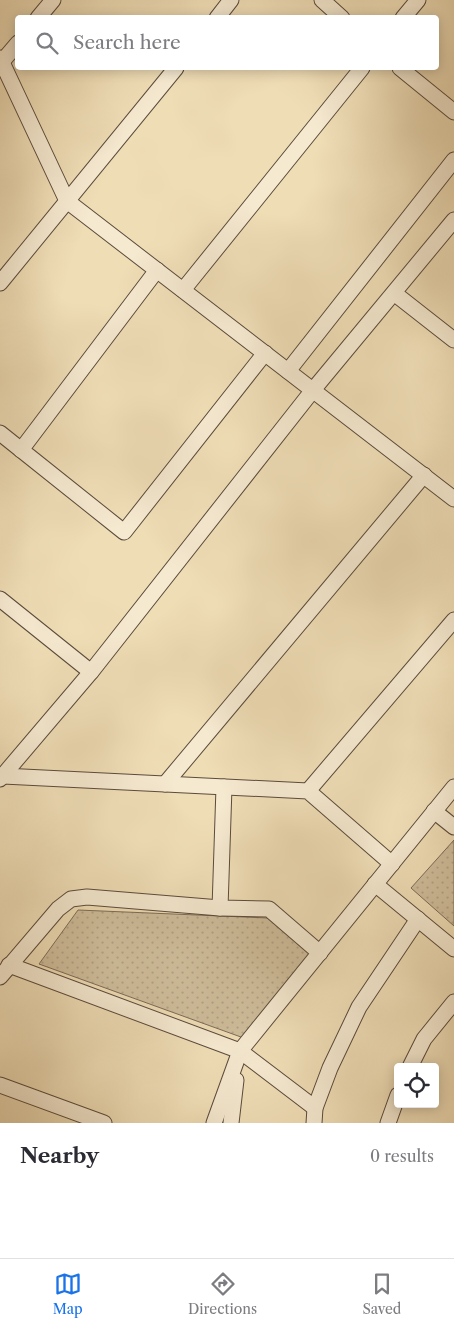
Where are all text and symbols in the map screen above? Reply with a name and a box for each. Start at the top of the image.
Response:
search box [15,15,439,70]
icon: search [33,29,61,57]
text: Search here [73,31,181,54]
map controls [394,1063,439,1108]
button: locate [394,1063,439,1108]
text: Nearby [20,1143,99,1168]
text: 0 results [370,1146,434,1166]
tab: Map [53,1270,83,1318]
tab: Directions [188,1270,257,1318]
tab: Saved [362,1270,401,1318]

